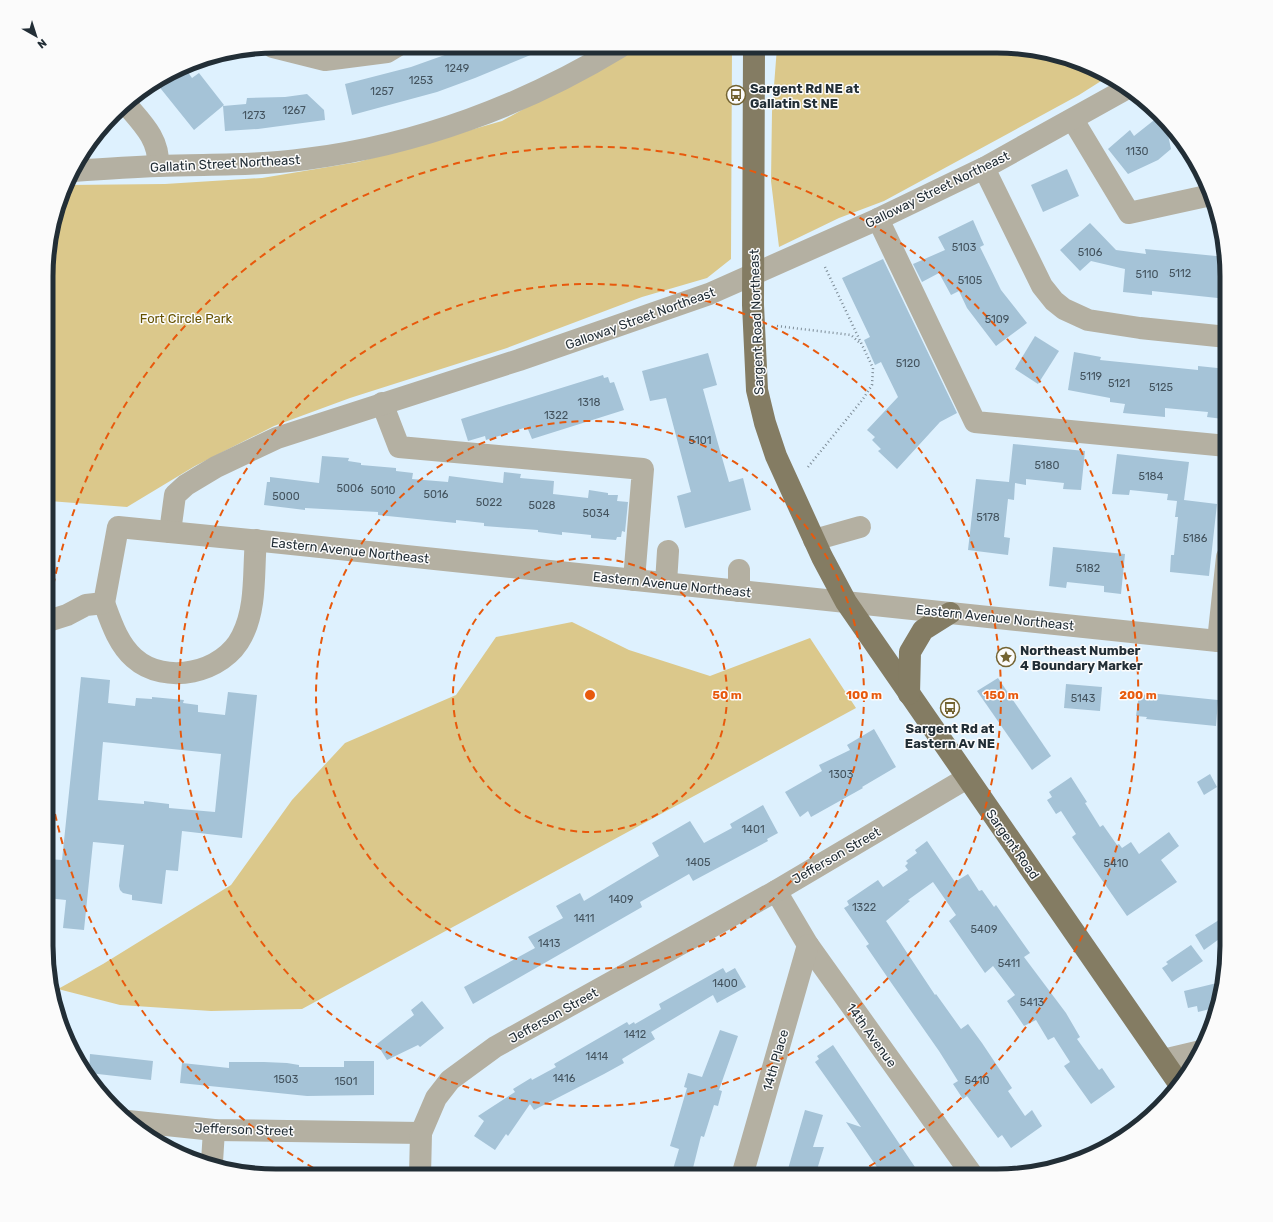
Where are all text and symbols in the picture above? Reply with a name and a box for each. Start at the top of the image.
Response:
north arrow [16,16,56,56]
text: N [35,36,49,51]
house number: 1249 [445,62,469,75]
house number: 1253 [409,74,434,87]
place label: Sargent Rd NE at Gallatin St NE [750,81,859,111]
bus stop icon: Sargent Rd NE at Gallatin St NE [725,84,747,106]
house number: 1257 [370,85,394,98]
house number: 1267 [282,104,306,117]
house number: 1273 [242,109,266,122]
house number: 1130 [1125,145,1149,158]
street label: Galloway Street Northeast [863,148,1012,231]
street label: Gallatin Street Northeast [150,152,300,175]
house number: 5103 [952,241,977,254]
house number: 5106 [1078,246,1103,259]
street label: Sargent Road Northeast [746,249,768,395]
house number: 5112 [1169,267,1191,280]
house number: 5110 [1136,268,1158,281]
house number: 5105 [958,274,983,287]
street label: Galloway Street Northeast [563,284,717,353]
park label: Fort Circle Park [140,311,233,326]
house number: 5109 [985,313,1009,326]
house number: 5120 [896,357,920,370]
house number: 5119 [1080,370,1102,383]
house number: 5121 [1108,377,1130,390]
house number: 5125 [1149,381,1173,394]
house number: 1318 [578,396,600,409]
house number: 1322 [544,409,568,422]
house number: 5101 [689,434,711,447]
house number: 5180 [1034,459,1060,472]
house number: 5184 [1139,470,1164,483]
house number: 5006 [336,482,364,495]
house number: 5010 [370,484,396,497]
house number: 5016 [424,488,449,501]
house number: 5000 [272,490,300,503]
house number: 5022 [476,496,502,509]
house number: 5028 [529,499,555,512]
house number: 5034 [583,507,610,520]
house number: 5178 [976,511,1000,524]
house number: 5186 [1183,532,1208,545]
street label: Eastern Avenue Northeast [270,535,430,566]
house number: 5182 [1076,562,1100,575]
street label: Eastern Avenue Northeast [592,569,752,600]
street label: Eastern Avenue Northeast [915,602,1075,633]
place label: Northeast Number 4 Boundary Marker [1020,643,1143,673]
place icon: Northeast Number 4 Boundary Marker [995,646,1017,668]
centre of rings [583,688,597,702]
text: 50 m [712,688,742,702]
text: 100 m [846,688,882,702]
text: 150 m [983,688,1019,702]
text: 200 m [1119,688,1157,702]
house number: 5143 [1071,692,1096,705]
bus stop icon: Sargent Rd at Eastern Av NE [939,697,961,719]
place label: Sargent Rd at Eastern Av NE [905,721,995,751]
house number: 1303 [829,768,854,781]
street label: Sargent Road [982,806,1042,883]
house number: 1401 [741,823,765,836]
street label: Jefferson Street [790,824,883,887]
house number: 1405 [685,856,711,869]
house number: 5410 [1104,857,1128,870]
house number: 1409 [608,893,634,906]
house number: 1322 [852,901,876,914]
house number: 1411 [574,912,594,925]
house number: 5409 [971,923,997,936]
house number: 1413 [538,937,561,950]
house number: 5411 [998,957,1020,970]
house number: 1400 [712,977,738,990]
street label: Jefferson Street [506,985,600,1046]
house number: 5413 [1020,996,1045,1009]
street label: 14th Avenue [843,1001,900,1070]
house number: 1412 [624,1028,646,1041]
street label: 14th Place [760,1028,791,1092]
house number: 1414 [586,1050,609,1063]
house number: 1416 [553,1072,576,1085]
house number: 1503 [274,1073,299,1086]
house number: 5410 [965,1074,989,1087]
house number: 1501 [335,1075,357,1088]
street label: Jefferson Street [194,1120,294,1139]

